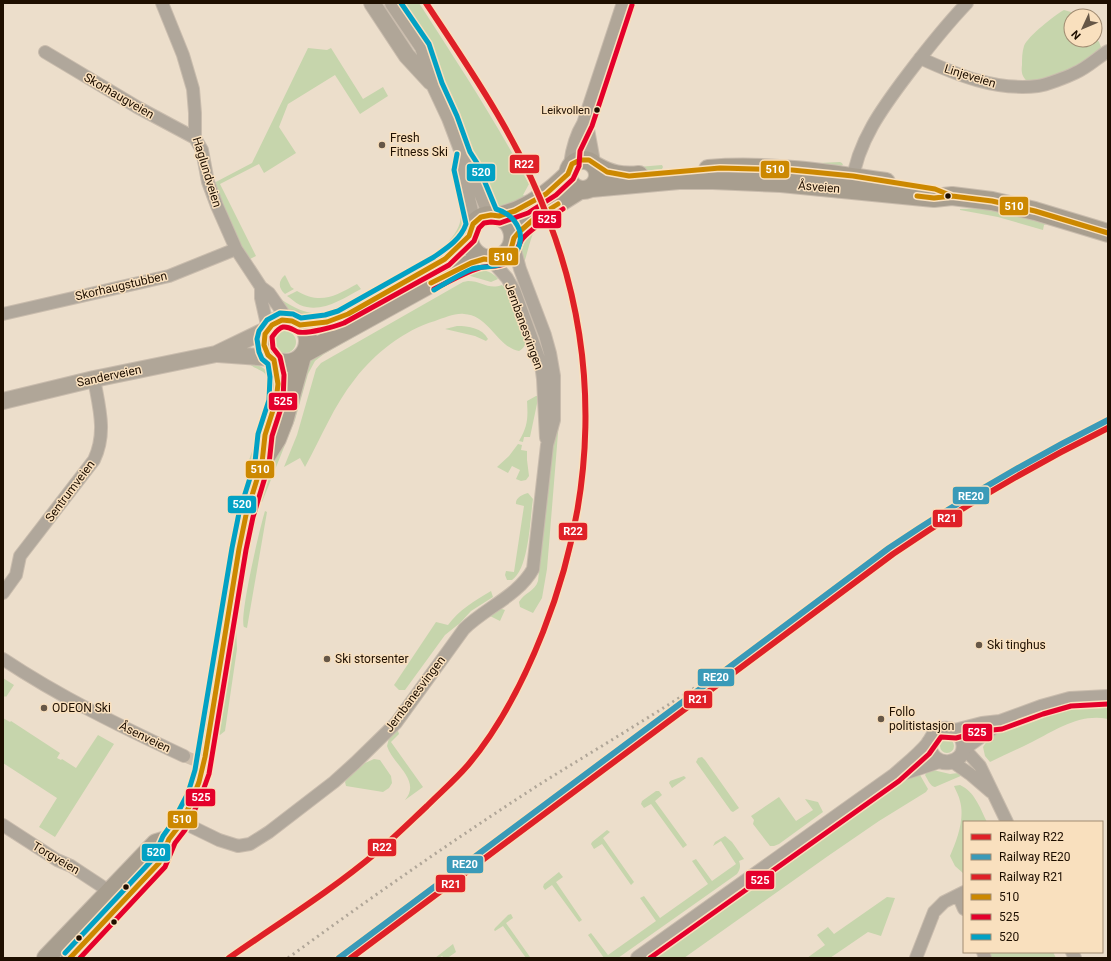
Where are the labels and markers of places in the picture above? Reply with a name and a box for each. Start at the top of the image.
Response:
place label: Leikvollen [541,104,590,117]
marker: Leikvollen [592,105,602,115]
place label: Fresh Fitness Ski [390,131,448,159]
marker: Fresh Fitness Ski [377,140,387,150]
unlabelled marker [943,191,953,201]
place label: Ski tinghus [987,638,1046,652]
marker: Ski tinghus [974,640,984,650]
place label: Ski storsenter [335,652,409,666]
marker: Ski storsenter [322,654,332,664]
place label: ODEON Ski [52,701,111,715]
marker: ODEON Ski [39,703,49,713]
place label: Follo politistasjon [889,705,954,733]
marker: Follo politistasjon [876,714,886,724]
unlabelled marker [121,882,131,892]
unlabelled marker [109,917,119,927]
unlabelled marker [74,933,84,943]

